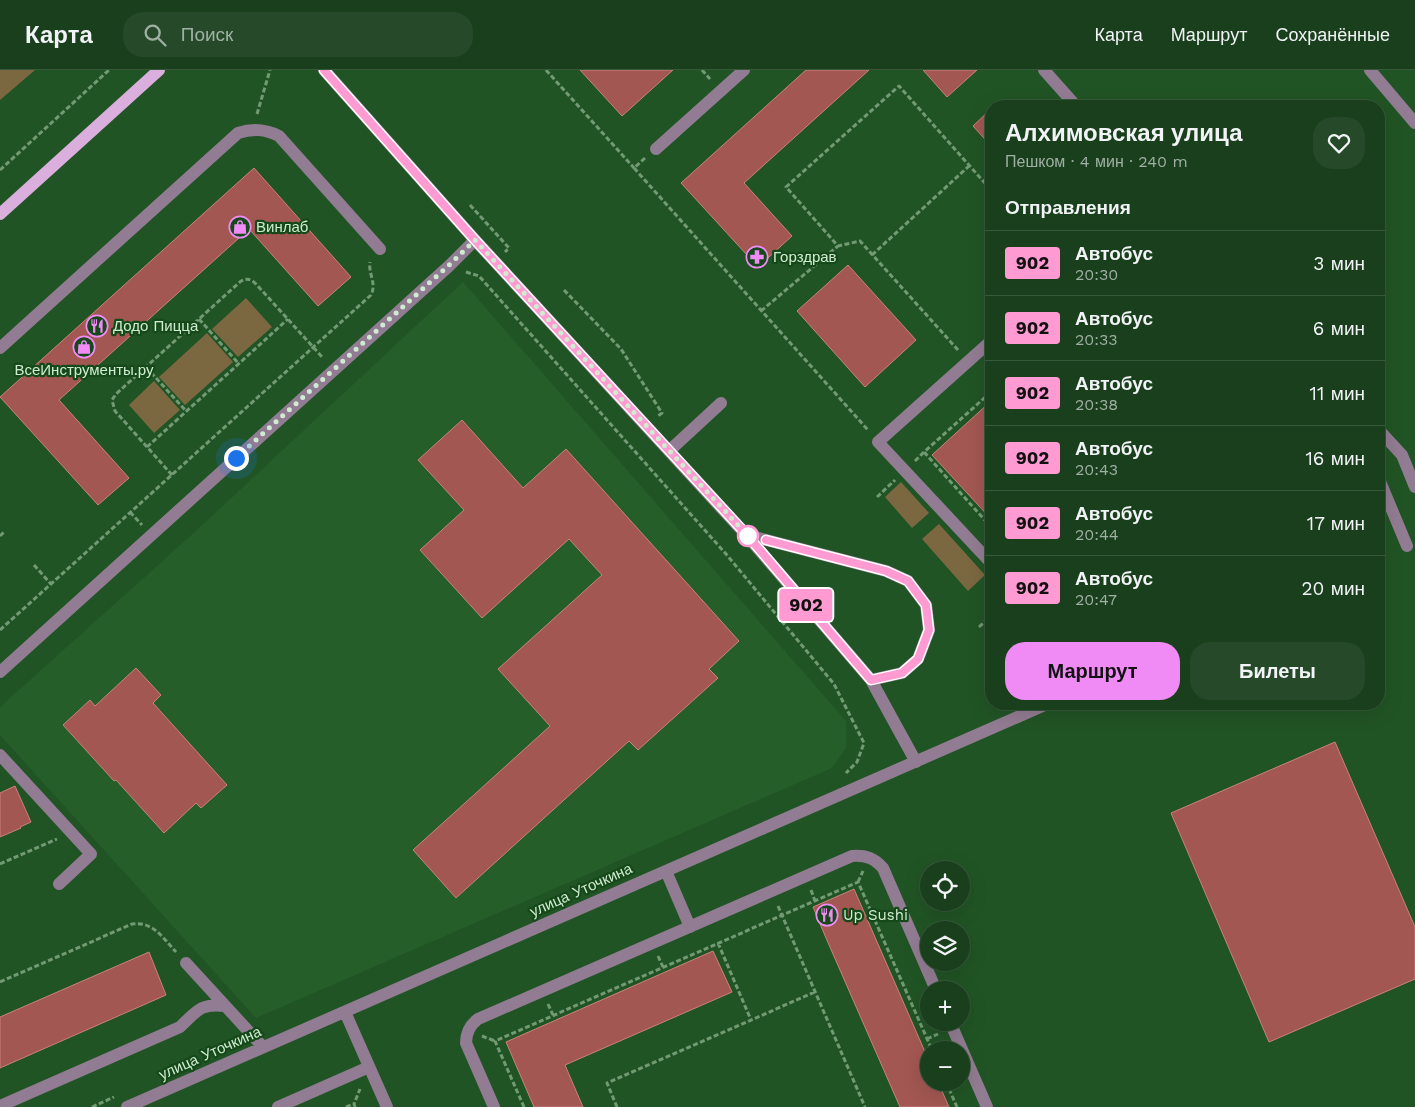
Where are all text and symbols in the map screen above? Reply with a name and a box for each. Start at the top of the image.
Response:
search box [123,12,473,57]
text: Карта [25,21,93,49]
icon: search [141,21,169,49]
text: Поиск [181,23,233,46]
text: Карта [1095,24,1143,45]
text: Маршрут [1171,24,1247,45]
text: Сохранённые [1275,24,1390,45]
button: heart [1313,117,1365,169]
text: Алхимовская улица [1005,119,1242,147]
text: Пешком · 4 мин · 240 m [1005,152,1188,171]
text: Отправления [1005,196,1131,219]
shop icon: Винлаб [228,215,252,239]
place label: Винлаб [256,218,308,236]
text: Автобус [1075,242,1153,265]
pharmacy icon: Горздрав [745,245,769,269]
place label: Горздрав [773,248,837,266]
text: 902 [1016,252,1049,273]
text: 3 мин [1313,252,1365,275]
text: 20:30 [1075,265,1118,284]
text: Автобус [1075,307,1153,330]
restaurant icon: Додо Пицца [85,314,109,338]
place label: Додо Пицца [113,317,199,335]
text: 902 [1016,317,1049,338]
text: 6 мин [1313,317,1365,340]
text: 20:33 [1075,330,1118,349]
shop icon: ВсеИнструменты.ру [72,335,96,359]
place label: ВсеИнструменты.ру [14,361,154,379]
text: Автобус [1075,372,1153,395]
text: 902 [1016,382,1049,403]
text: 11 мин [1310,382,1365,405]
text: 20:38 [1075,395,1118,414]
text: Автобус [1075,437,1153,460]
your location [224,446,249,471]
text: 902 [1016,447,1049,468]
text: 16 мин [1305,447,1365,470]
text: 20:43 [1075,460,1118,479]
text: Автобус [1075,502,1153,525]
text: 902 [1016,512,1049,533]
text: 17 мин [1307,512,1365,535]
unlabelled marker [737,525,759,547]
text: 20:44 [1075,525,1119,544]
text: Автобус [1075,567,1153,590]
text: 902 [1016,577,1049,598]
text: 20 мин [1301,577,1365,600]
line badge: 902 [777,589,835,621]
text: 20:47 [1075,590,1117,609]
text: 902 [789,594,823,615]
button: Маршрут [1005,642,1180,700]
button: Билеты [1190,642,1365,700]
street label: улица Уточкина [527,859,635,921]
map controls [920,861,970,1091]
button: locate [920,861,970,911]
restaurant icon: Up Sushi [815,903,839,927]
place label: Up Sushi [843,906,908,924]
button: layers [920,921,970,971]
button: + [920,981,970,1031]
street label: улица Уточкина [156,1022,264,1084]
button: − [920,1041,970,1091]

